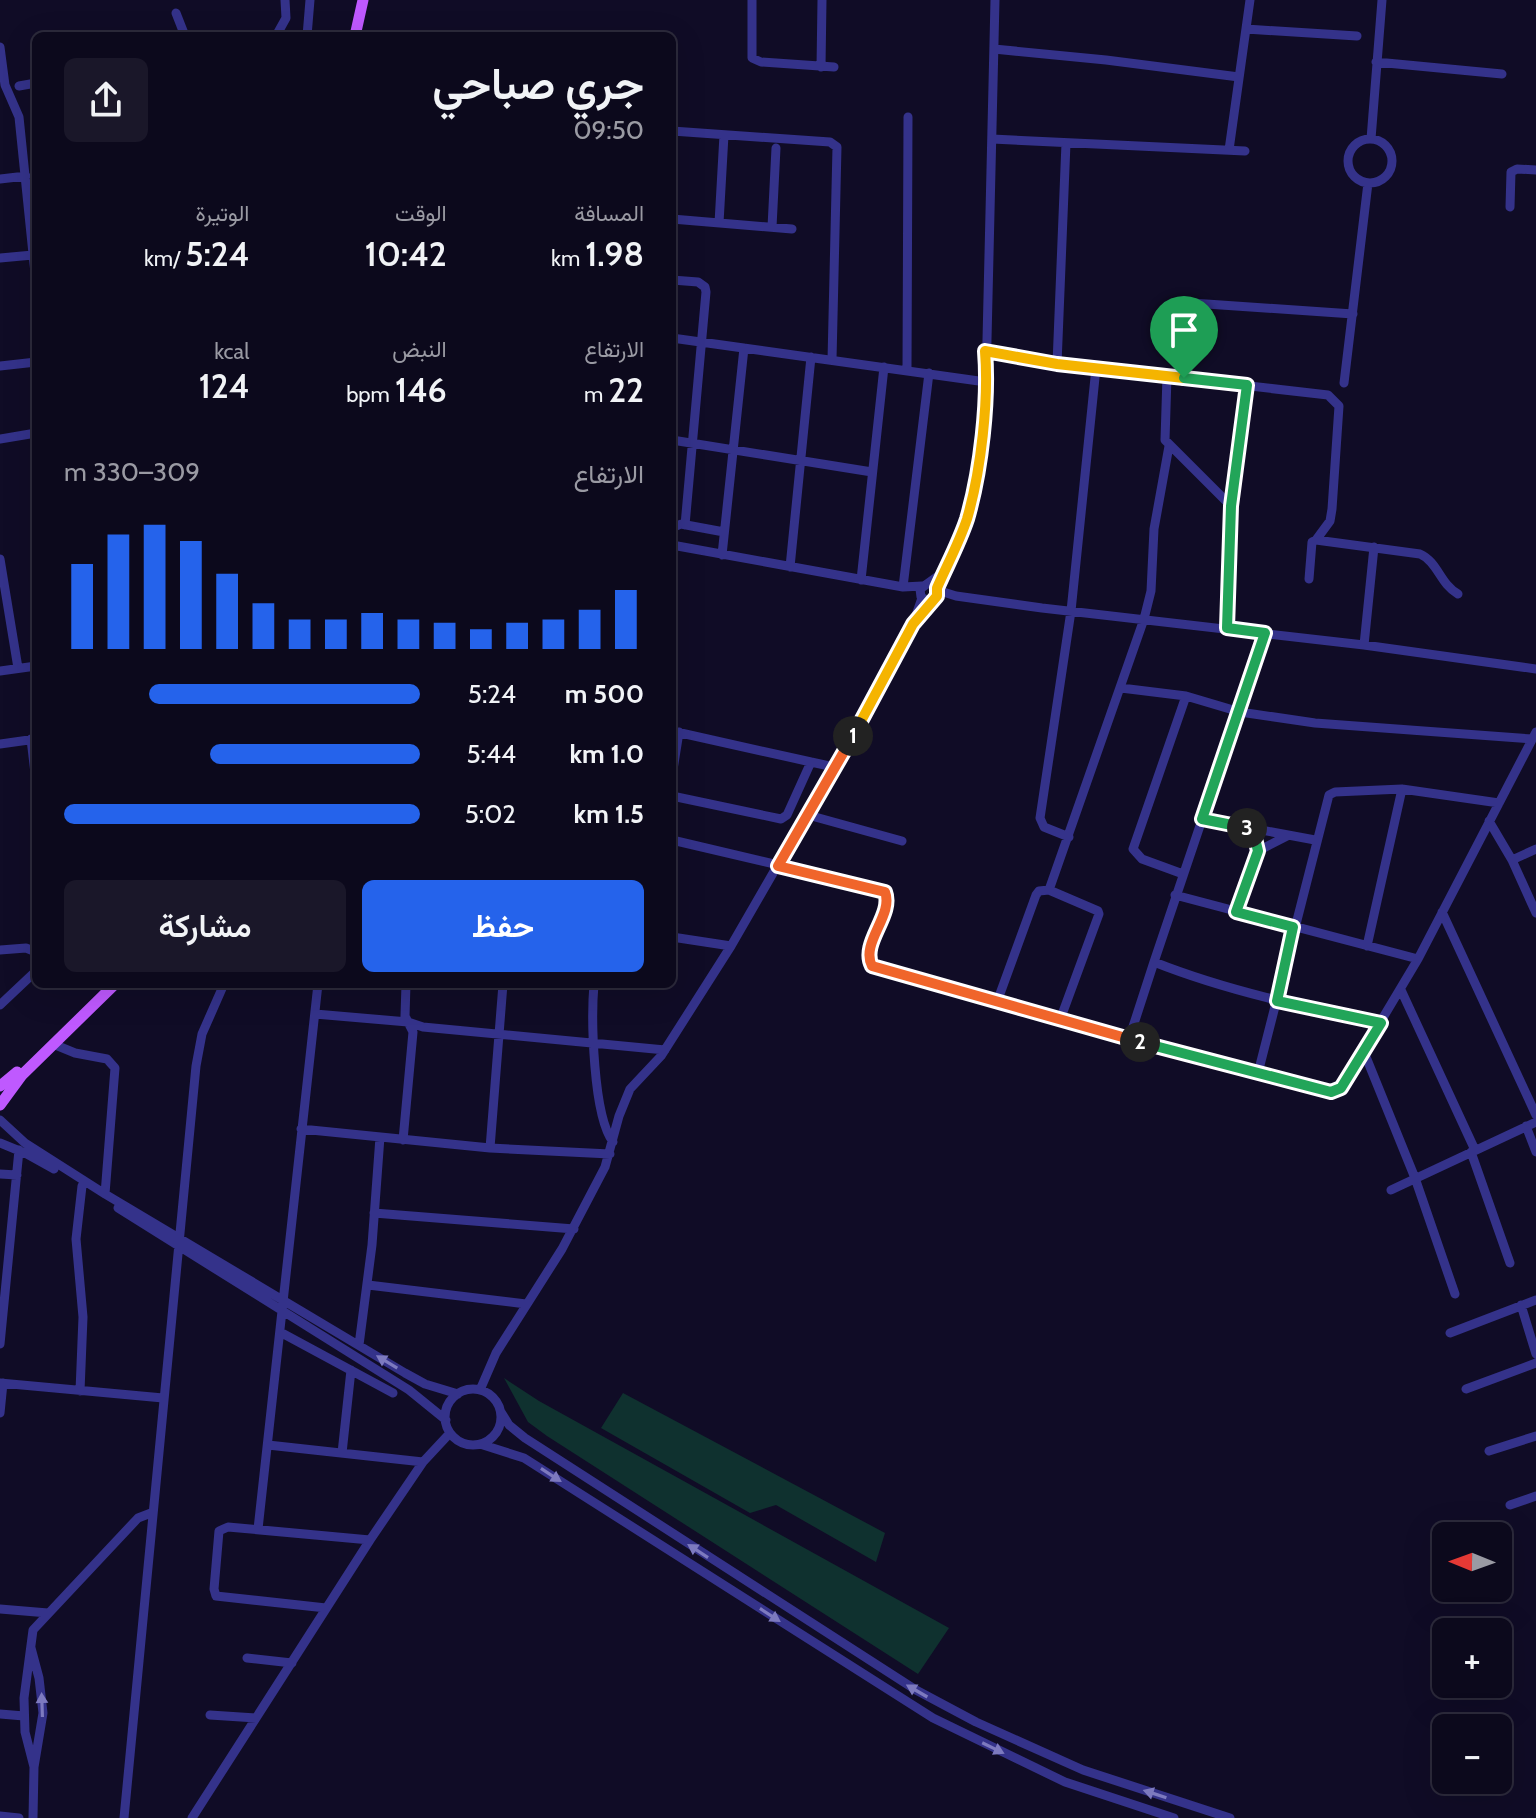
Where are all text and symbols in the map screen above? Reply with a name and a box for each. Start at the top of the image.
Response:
text: جري صباحي [432,57,644,110]
button: share [64,58,148,142]
text: 09:50 [573,114,644,146]
text: الوتيرة [196,200,249,227]
text: الوقت [395,200,447,227]
text: المسافة [574,200,644,227]
text: 5:24 [185,233,249,275]
text: 10:42 [365,233,447,275]
text: 1.98 [585,233,644,275]
text: /km [144,245,185,272]
text: km [551,245,585,272]
pin [1150,296,1218,378]
icon: arrive [1162,308,1206,352]
text: النبض [392,336,447,363]
text: الارتفاع [584,336,644,363]
text: kcal [214,338,249,365]
text: 124 [199,365,249,407]
text: 146 [395,369,447,411]
text: 22 [608,369,644,411]
text: bpm [346,381,395,408]
text: m [584,381,608,408]
text: 309–330 m [64,456,200,488]
text: الارتفاع [573,458,644,490]
text: 5:24 [468,678,516,710]
text: 500 m [565,678,644,710]
pin: 1 [833,716,873,756]
text: 1 [849,722,857,749]
text: 5:44 [466,738,516,770]
text: 1.0 km [569,738,644,770]
text: 5:02 [465,798,516,830]
text: 1.5 km [574,798,644,830]
pin: 3 [1227,808,1267,848]
text: 3 [1241,814,1253,841]
button: مشاركة [64,880,346,972]
button: حفظ [362,880,644,972]
pin: 2 [1120,1022,1160,1062]
text: 2 [1134,1028,1146,1055]
one-way arrow [376,1355,398,1369]
one-way arrow [540,1468,562,1482]
north arrow [1432,1522,1512,1602]
map controls [1432,1522,1512,1794]
one-way arrow [688,1543,709,1558]
one-way arrow [759,1607,781,1621]
button: + [1432,1618,1512,1698]
one-way arrow [906,1684,929,1698]
one-way arrow [35,1692,48,1717]
button: − [1432,1714,1512,1794]
one-way arrow [982,1741,1005,1755]
one-way arrow [1143,1788,1167,1800]

